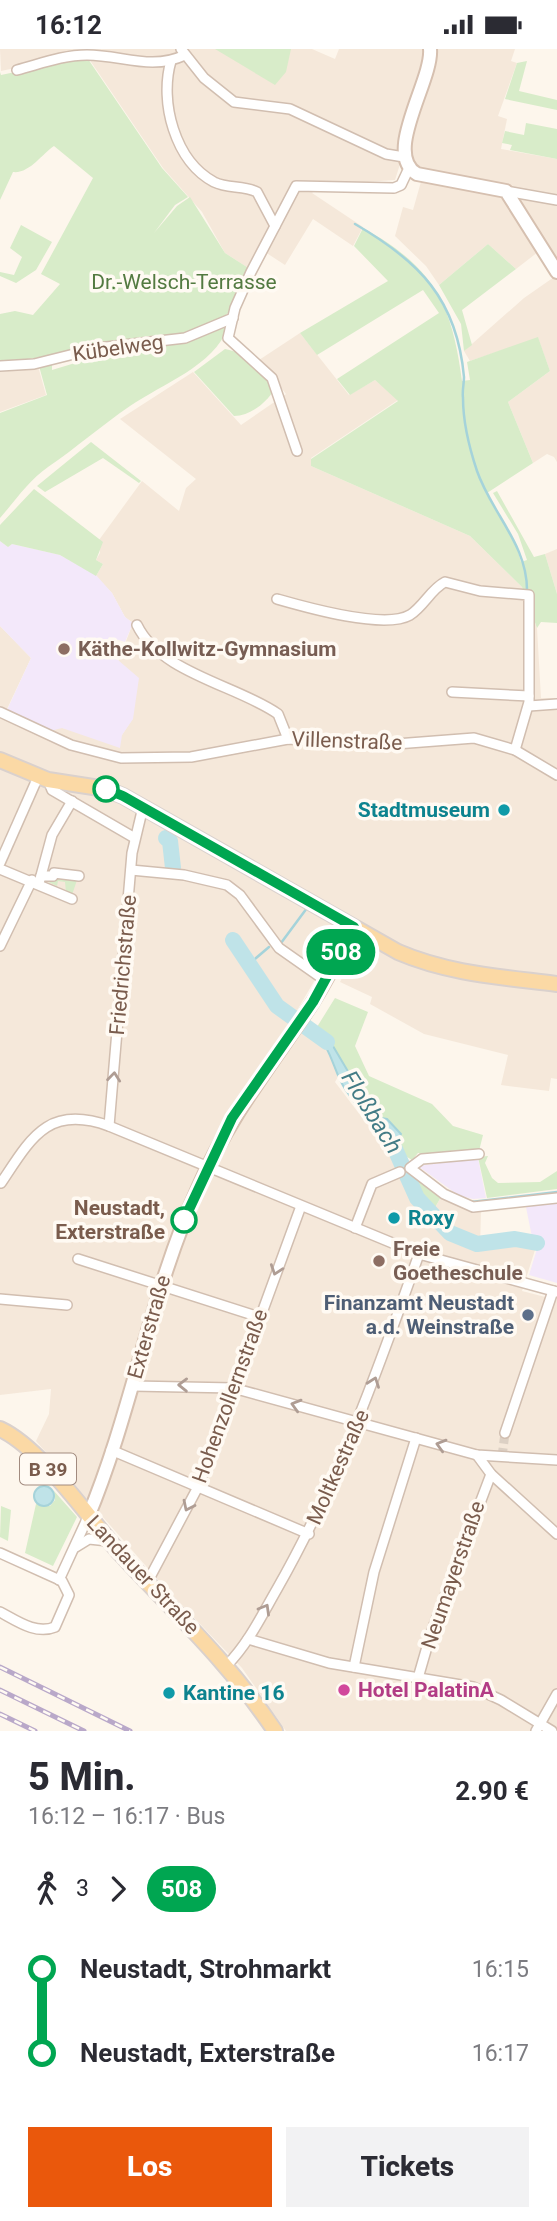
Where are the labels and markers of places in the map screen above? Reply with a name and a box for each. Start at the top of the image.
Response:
place label: Käthe-Kollwitz-Gymnasium [78,637,337,661]
marker: Käthe-Kollwitz-Gymnasium [56,641,72,657]
unlabelled marker [93,776,119,802]
place label: Stadtmuseum [358,798,490,822]
marker: Stadtmuseum [496,802,512,818]
place label: Neustadt, Exterstraße [55,1196,165,1244]
place label: Roxy [408,1206,455,1230]
marker: Neustadt, Exterstraße [171,1207,197,1233]
marker: Roxy [386,1210,402,1226]
place label: Freie Goetheschule [393,1237,523,1285]
marker: Freie Goetheschule [371,1253,387,1269]
place label: Finanzamt Neustadt a.d. Weinstraße [324,1291,514,1339]
marker: Finanzamt Neustadt a.d. Weinstraße [520,1307,536,1323]
place label: Hotel PalatinA [358,1678,495,1702]
place label: Kantine 16 [183,1681,284,1705]
marker: Hotel PalatinA [336,1682,352,1698]
marker: Kantine 16 [161,1685,177,1701]

